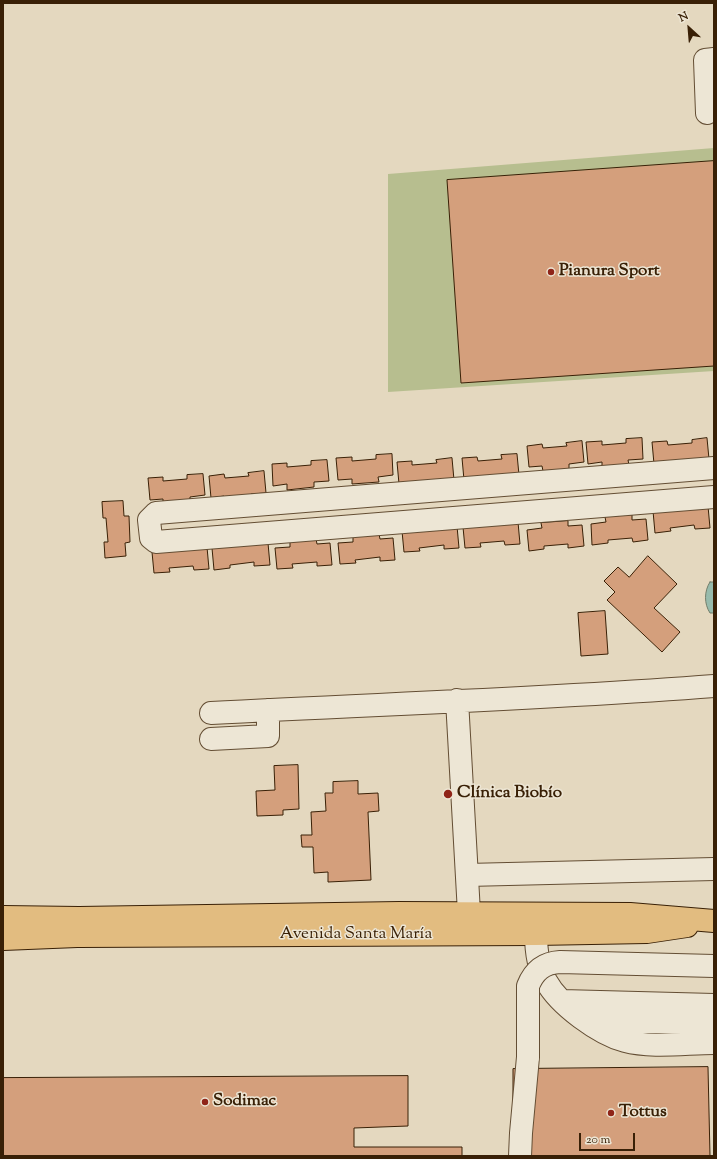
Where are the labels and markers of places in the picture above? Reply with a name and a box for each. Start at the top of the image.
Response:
place label: Pianura Sport [559,262,660,282]
marker: Pianura Sport [546,267,556,277]
place label: Clínica Biobío [457,784,562,804]
marker: Clínica Biobío [442,788,454,800]
place label: Sodimac [213,1092,276,1112]
marker: Sodimac [200,1097,210,1107]
place label: Tottus [619,1103,667,1123]
marker: Tottus [606,1108,616,1118]

